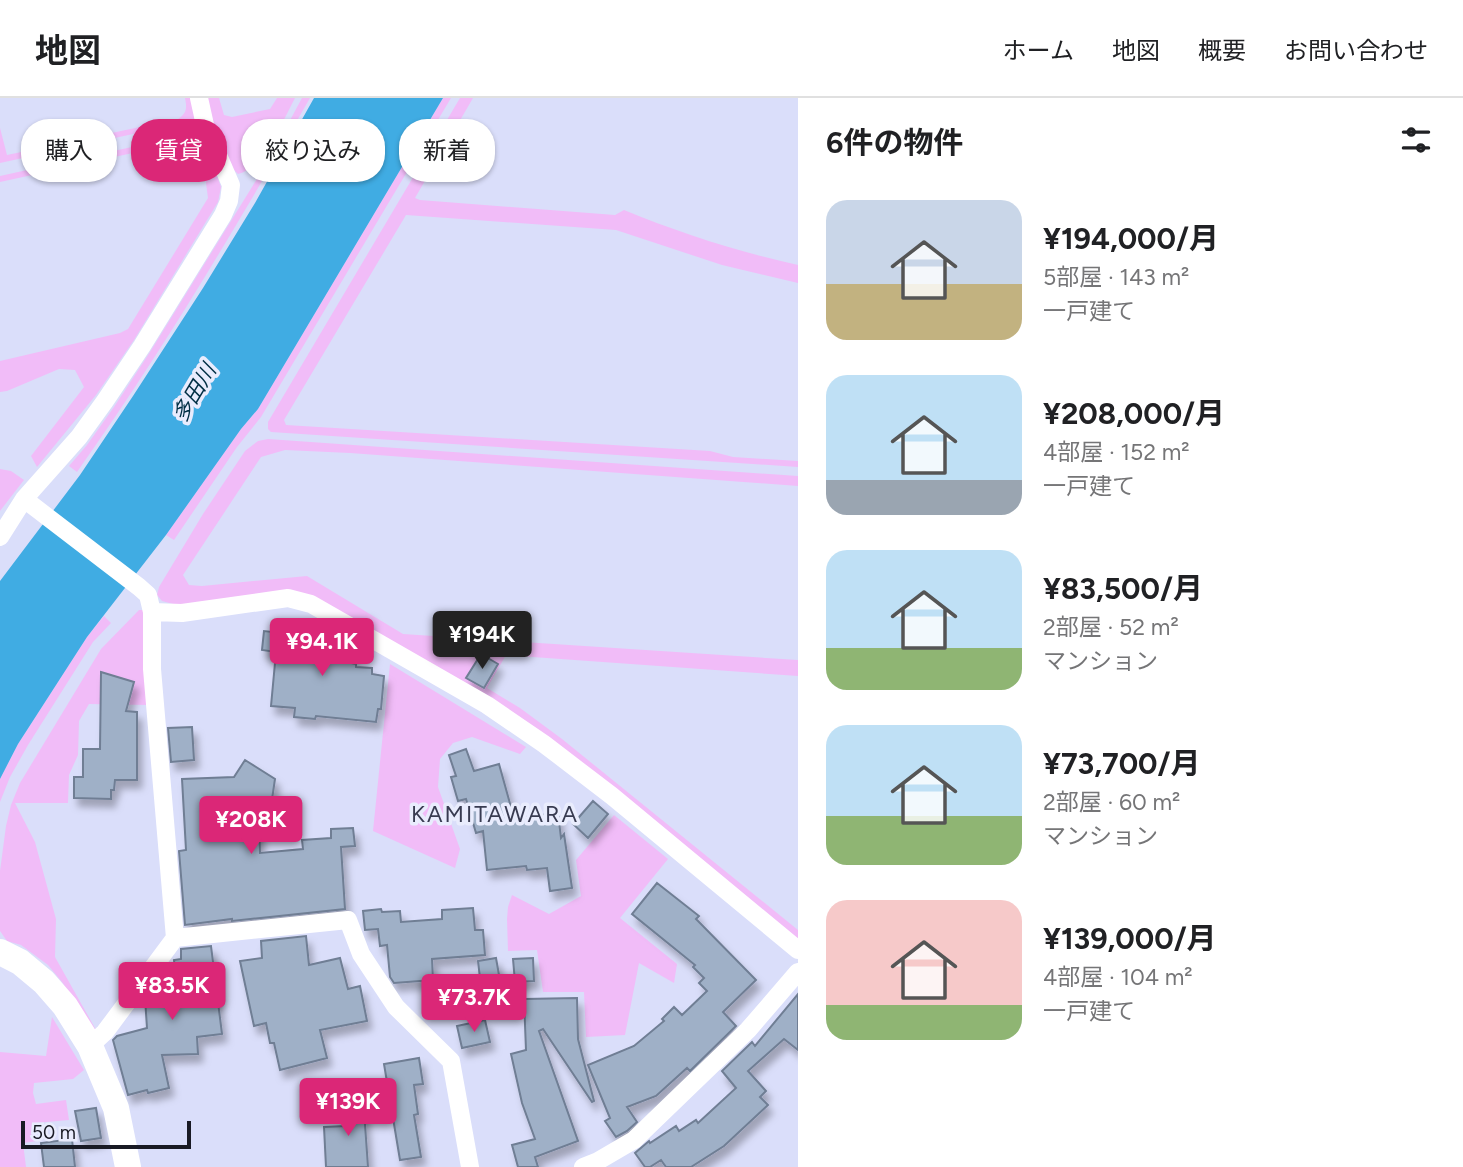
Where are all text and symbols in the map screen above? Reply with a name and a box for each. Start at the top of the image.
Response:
text: 地図 [35,31,101,70]
text: ホーム [1003,36,1074,65]
text: 地図 [1112,36,1160,65]
text: 概要 [1198,36,1246,65]
text: お問い合わせ [1284,36,1428,65]
chip: 購入 [21,119,117,182]
chip: 賃貸 [131,119,227,182]
chip: 絞り込み [241,119,385,182]
chip: 新着 [399,119,495,182]
icon: filters [1397,121,1435,159]
text: 6件の物件 [826,124,963,161]
text: ¥194,000/月 [1043,220,1219,257]
icon: home [882,228,966,312]
text: 5部屋 · 143 m² [1043,263,1189,291]
text: 一戸建て [1043,297,1135,325]
water label: 多田川 [167,358,222,426]
text: ¥208,000/月 [1043,395,1225,432]
icon: home [882,403,966,487]
text: 4部屋 · 152 m² [1043,438,1190,466]
text: 一戸建て [1043,472,1135,500]
text: ¥83,500/月 [1043,570,1203,607]
icon: home [882,578,966,662]
pin: ¥194K [433,612,531,671]
text: 2部屋 · 52 m² [1043,613,1179,641]
pin: ¥94.1K [265,618,379,678]
text: ¥194K [449,620,515,648]
text: ¥94.1K [286,627,358,655]
text: マンション [1043,647,1158,675]
text: ¥73,700/月 [1043,745,1200,782]
icon: home [882,753,966,837]
text: 2部屋 · 60 m² [1043,788,1180,816]
pin: ¥208K [202,796,300,856]
district label: KAMITAWARA [411,800,579,828]
text: ¥208K [215,805,287,833]
text: マンション [1043,822,1158,850]
text: ¥139,000/月 [1043,920,1217,957]
icon: home [882,928,966,1012]
pin: ¥83.5K [115,962,229,1022]
text: 4部屋 · 104 m² [1043,963,1193,991]
text: ¥83.5K [135,971,209,999]
pin: ¥73.7K [417,974,531,1034]
text: ¥73.7K [437,983,511,1011]
text: 一戸建て [1043,997,1135,1025]
pin: ¥139K [299,1079,397,1138]
text: ¥139K [316,1087,380,1115]
scale bar [21,1118,191,1150]
text: 50 m [32,1121,76,1144]

